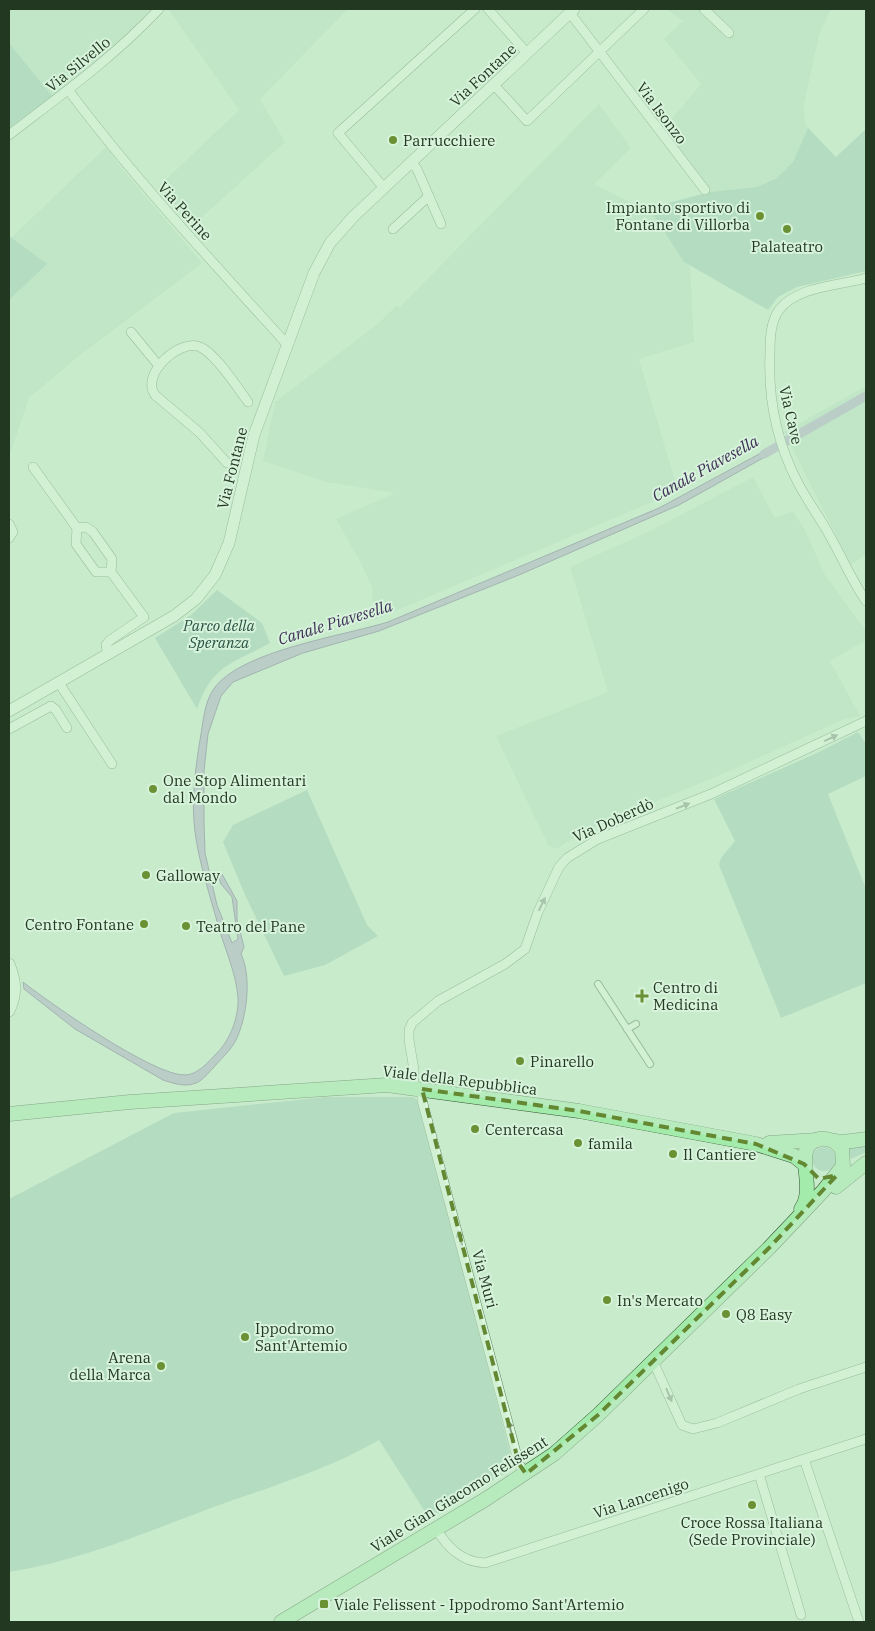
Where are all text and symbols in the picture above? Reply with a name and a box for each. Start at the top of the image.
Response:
street label: Via Silvello [42,32,114,96]
street label: Via Fontane [446,39,520,111]
street label: Via Isonzo [633,78,691,148]
place label: Parrucchiere [403,131,495,150]
marker: Parrucchiere [387,134,399,146]
street label: Via Perine [154,178,216,244]
place label: Impianto sportivo di Fontane di Villorba [606,198,750,234]
marker: Impianto sportivo di Fontane di Villorba [754,210,766,222]
marker: Palateatro [781,223,793,235]
place label: Palateatro [751,237,823,256]
street label: Via Cave [775,384,807,446]
street label: Via Fontane [213,425,251,511]
water label: Canale Piavesella [648,430,762,506]
water label: Canale Piavesella [275,595,395,649]
park label: Parco della Speranza [182,616,256,652]
one-way arrow [823,734,838,742]
place label: One Stop Alimentari dal Mondo [163,771,307,807]
marker: One Stop Alimentari dal Mondo [147,783,159,795]
street label: Via Doberdò [570,794,656,846]
one-way arrow [676,801,690,809]
place label: Galloway [156,866,220,885]
marker: Galloway [140,869,152,881]
one-way arrow [538,897,546,911]
place label: Centro Fontane [25,915,134,934]
place label: Teatro del Pane [196,917,305,936]
marker: Centro Fontane [138,918,150,930]
marker: Teatro del Pane [180,920,192,932]
place label: Centro di Medicina [653,978,718,1014]
marker: Centro di Medicina [635,989,649,1003]
place label: Pinarello [530,1052,594,1071]
marker: Pinarello [514,1055,526,1067]
street label: Viale della Repubblica [381,1061,539,1099]
place label: Centercasa [485,1120,564,1139]
marker: Centercasa [469,1123,481,1135]
place label: famila [588,1134,633,1153]
marker: famila [572,1137,584,1149]
place label: Il Cantiere [683,1145,756,1164]
marker: Il Cantiere [667,1148,679,1160]
one-way arrow [455,1230,463,1245]
street label: Via Muri [468,1248,502,1311]
place label: In's Mercato [617,1291,703,1310]
marker: In's Mercato [601,1294,613,1306]
place label: Q8 Easy [736,1305,792,1324]
marker: Q8 Easy [720,1308,732,1320]
place label: Ippodromo Sant'Artemio [255,1319,347,1355]
marker: Ippodromo Sant'Artemio [239,1331,251,1343]
place label: Arena della Marca [69,1348,151,1384]
marker: Arena della Marca [155,1360,167,1372]
one-way arrow [666,1388,674,1402]
one-way arrow [506,1421,514,1436]
street label: Viale Gian Giacomo Felissent [367,1432,551,1556]
street label: Via Lancenigo [591,1474,691,1522]
marker: Croce Rossa Italiana (Sede Provinciale) [746,1499,758,1511]
place label: Croce Rossa Italiana (Sede Provinciale) [681,1513,823,1549]
place label: Viale Felissent - Ippodromo Sant'Artemio [334,1595,624,1614]
marker: Viale Felissent - Ippodromo Sant'Artemio [318,1598,330,1610]

